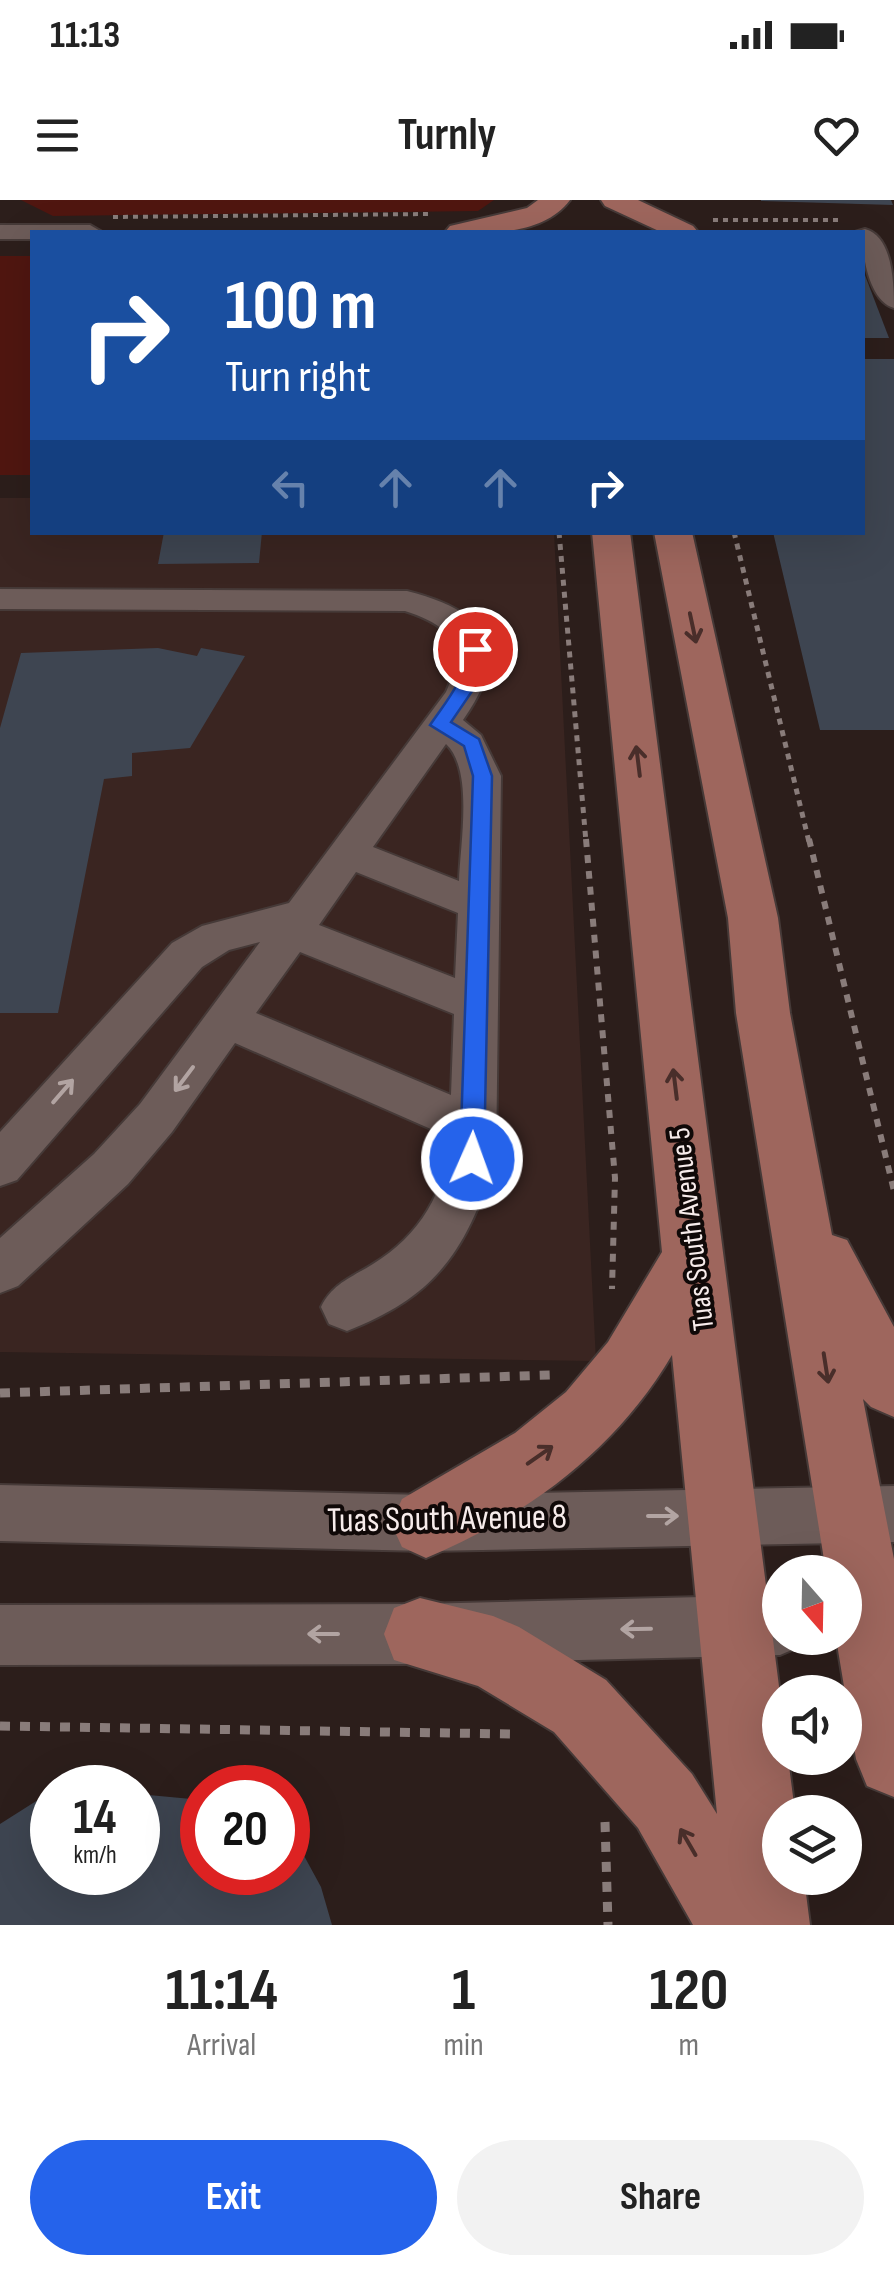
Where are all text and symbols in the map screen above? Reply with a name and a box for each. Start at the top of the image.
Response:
text: 11:13 [50,13,120,58]
icon: menu [30,108,85,163]
text: Turnly [398,108,496,163]
icon: heart [809,108,864,163]
text: 100 m [225,265,376,349]
icon: right [60,270,190,400]
text: Turn right [225,350,371,405]
icon: left [263,460,318,515]
icon: ahead [368,460,423,515]
icon: ahead [473,460,528,515]
icon: right [578,460,633,515]
pin [433,607,518,692]
one-way arrow [684,611,703,643]
icon: arrive [448,622,503,677]
one-way arrow [628,746,647,778]
one-way arrow [174,1065,195,1092]
one-way arrow [665,1068,684,1101]
one-way arrow [51,1079,74,1104]
position arrow [420,1107,524,1211]
street label: Tuas South Avenue 5 [662,1125,722,1333]
one-way arrow [817,1352,836,1384]
one-way arrow [525,1445,553,1466]
street label: Tuas South Avenue 8 [327,1495,567,1543]
one-way arrow [646,1506,679,1526]
north arrow [762,1555,862,1655]
map controls [762,1555,862,1895]
one-way arrow [621,1620,653,1639]
one-way arrow [307,1624,340,1644]
button: sound [762,1675,862,1775]
speed limit sign: 20 [180,1765,310,1895]
text: 14 [73,1788,117,1848]
button: layers [762,1795,862,1895]
one-way arrow [678,1827,698,1857]
text: km/h [73,1840,117,1871]
text: 11:14 [166,1955,278,2027]
text: 1 [452,1955,475,2027]
text: 120 [649,1955,728,2027]
text: Arrival [187,2026,256,2065]
text: min [444,2026,484,2065]
text: m [679,2026,699,2065]
button: Exit [30,2140,437,2255]
button: Share [457,2140,864,2255]

